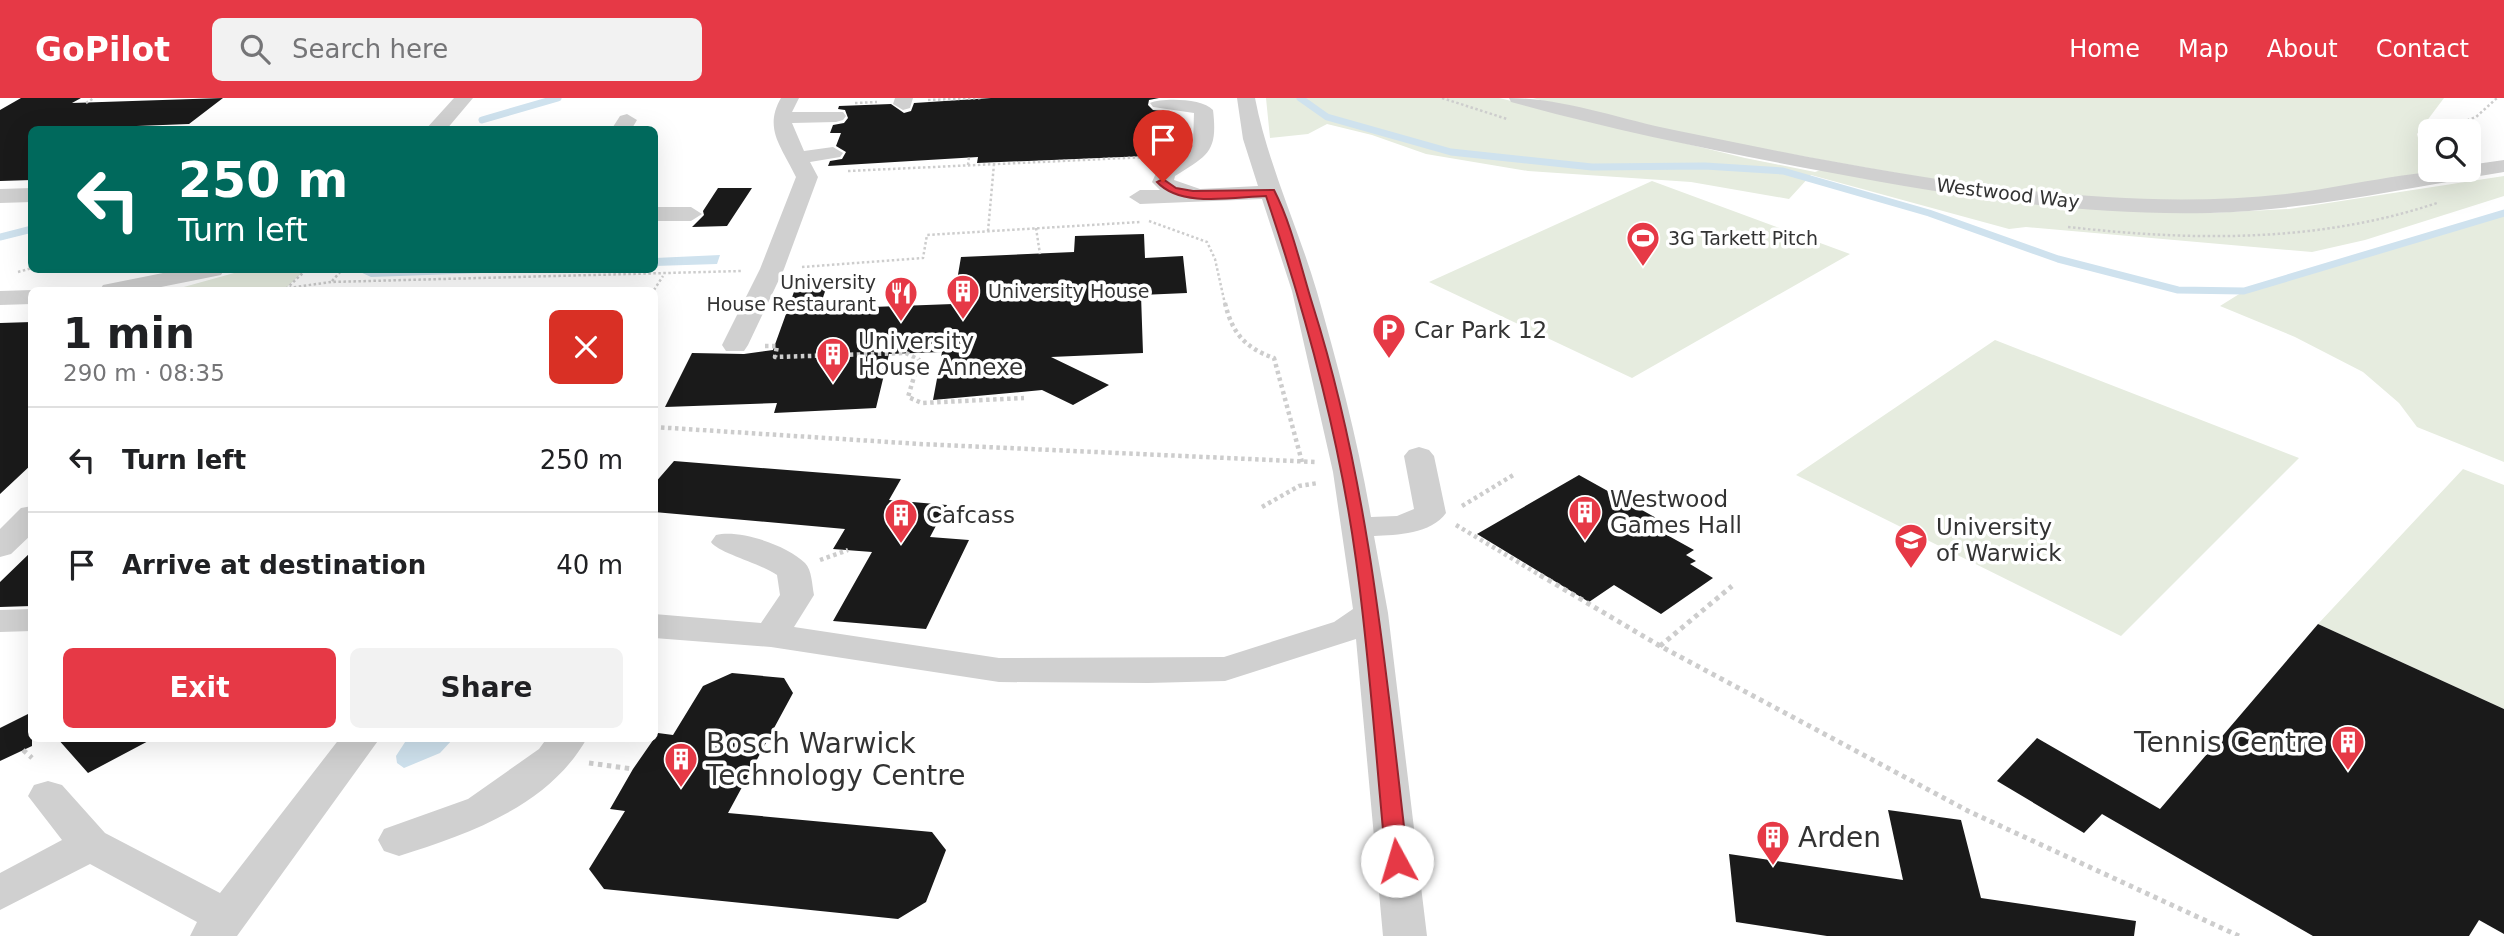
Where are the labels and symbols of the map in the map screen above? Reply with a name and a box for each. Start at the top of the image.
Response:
pin [1133,110,1193,182]
street label: Westwood Way [1935,173,2081,213]
sports icon: 3G Tarkett Pitch [1624,219,1662,268]
place label: 3G Tarkett Pitch [1668,227,1818,249]
place label: University House Restaurant [706,271,876,315]
building icon: University House [944,272,982,321]
restaurant icon: University House Restaurant [882,274,920,323]
place label: University House [988,280,1149,302]
parking icon: Car Park 12 [1370,311,1408,360]
place label: Car Park 12 [1414,317,1547,343]
place label: University House Annexe [858,328,1023,380]
building icon: University House Annexe [814,335,852,384]
place label: Westwood Games Hall [1610,486,1742,538]
building icon: Westwood Games Hall [1566,493,1604,542]
building icon: Cafcass [882,496,920,545]
place label: Cafcass [926,502,1015,528]
place label: University of Warwick [1936,514,2062,566]
school or university icon: University of Warwick [1892,521,1930,570]
building icon: Tennis Centre [2329,723,2367,772]
place label: Tennis Centre [2133,726,2324,759]
place label: Bosch Warwick Technology Centre [705,727,965,792]
building icon: Bosch Warwick Technology Centre [662,740,700,789]
building icon: Arden [1754,818,1792,867]
place label: Arden [1798,821,1881,854]
position arrow [1360,824,1434,898]

